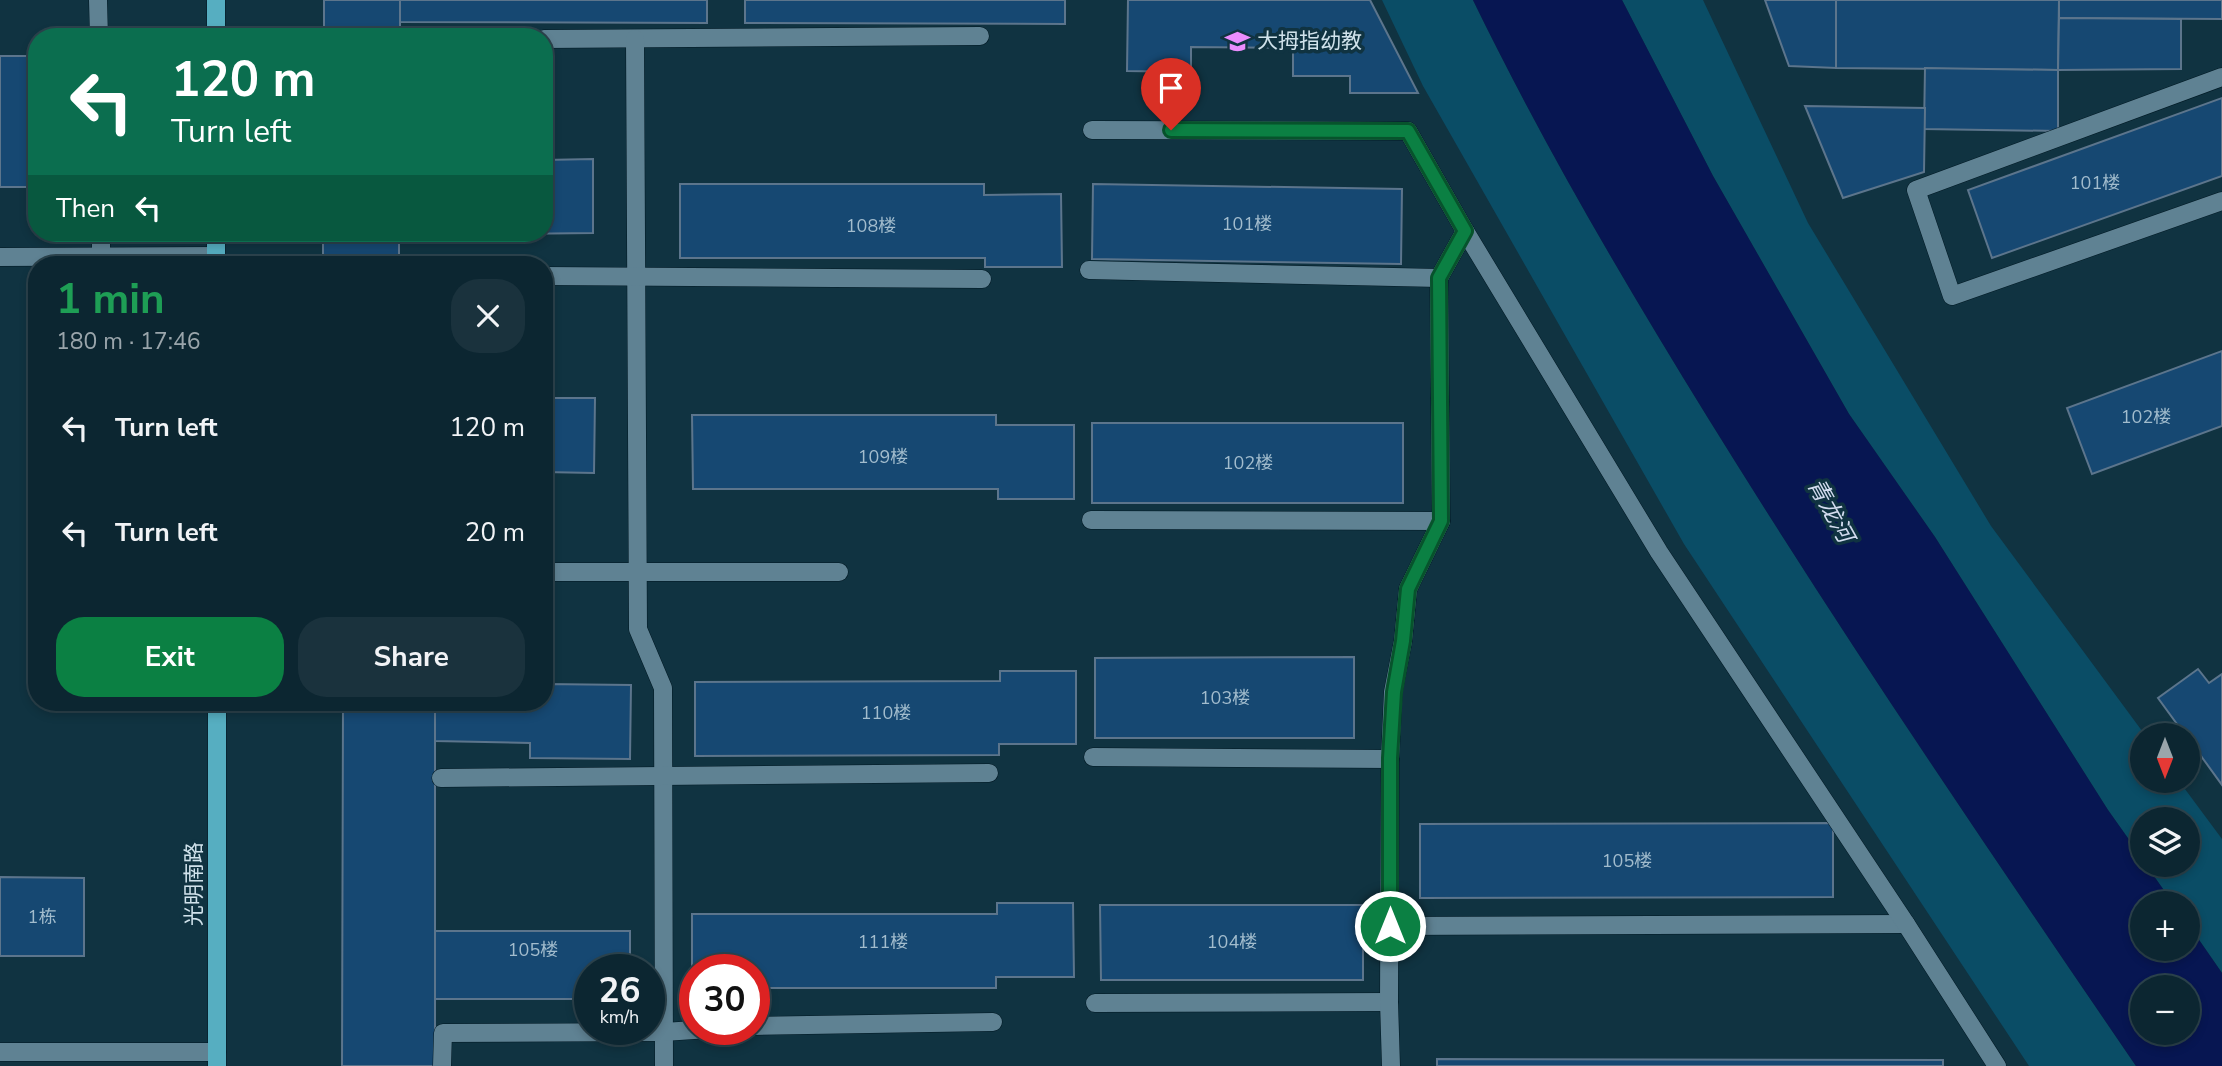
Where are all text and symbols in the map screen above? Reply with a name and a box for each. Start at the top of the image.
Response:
school or university icon: 大拇指幼教 [1223,27,1251,55]
place label: 大拇指幼教 [1257,27,1362,55]
text: 120 m [171,46,315,113]
icon: left [56,56,147,147]
pin [1141,58,1201,130]
icon: arrive [1152,69,1190,107]
text: Turn left [171,110,291,153]
house number: 101楼 [2070,171,2120,195]
icon: left [129,189,167,227]
text: Then [56,191,115,226]
house number: 101楼 [1222,212,1272,236]
house number: 108楼 [846,214,896,238]
text: 1 min [56,271,165,328]
button: close [451,279,525,353]
text: 180 m · 17:46 [56,326,201,357]
house number: 102楼 [2121,405,2171,429]
icon: left [56,409,94,447]
text: Turn left [115,410,218,445]
text: 120 m [449,410,525,445]
house number: 109楼 [858,445,908,469]
house number: 102楼 [1223,451,1273,475]
water label: 青龙河 [1800,473,1863,551]
icon: left [56,514,94,552]
text: Turn left [115,515,218,550]
text: 20 m [465,515,525,550]
button: Exit [56,617,284,697]
button: Share [298,617,525,697]
house number: 103楼 [1200,686,1250,710]
house number: 110楼 [861,701,911,725]
north arrow [2130,723,2200,793]
map controls [2130,723,2200,1045]
button: layers [2130,807,2200,877]
street label: 光明南路 [180,842,208,926]
house number: 105楼 [1602,849,1652,873]
position arrow [1353,889,1427,963]
button: + [2130,891,2200,961]
house number: 1栋 [28,905,56,929]
house number: 111楼 [858,930,908,954]
house number: 104楼 [1207,930,1257,954]
house number: 105楼 [508,938,558,962]
speed limit sign: 30 [679,954,770,1045]
text: 26 [598,967,641,1014]
button: − [2130,975,2200,1045]
text: km/h [600,1005,639,1029]

